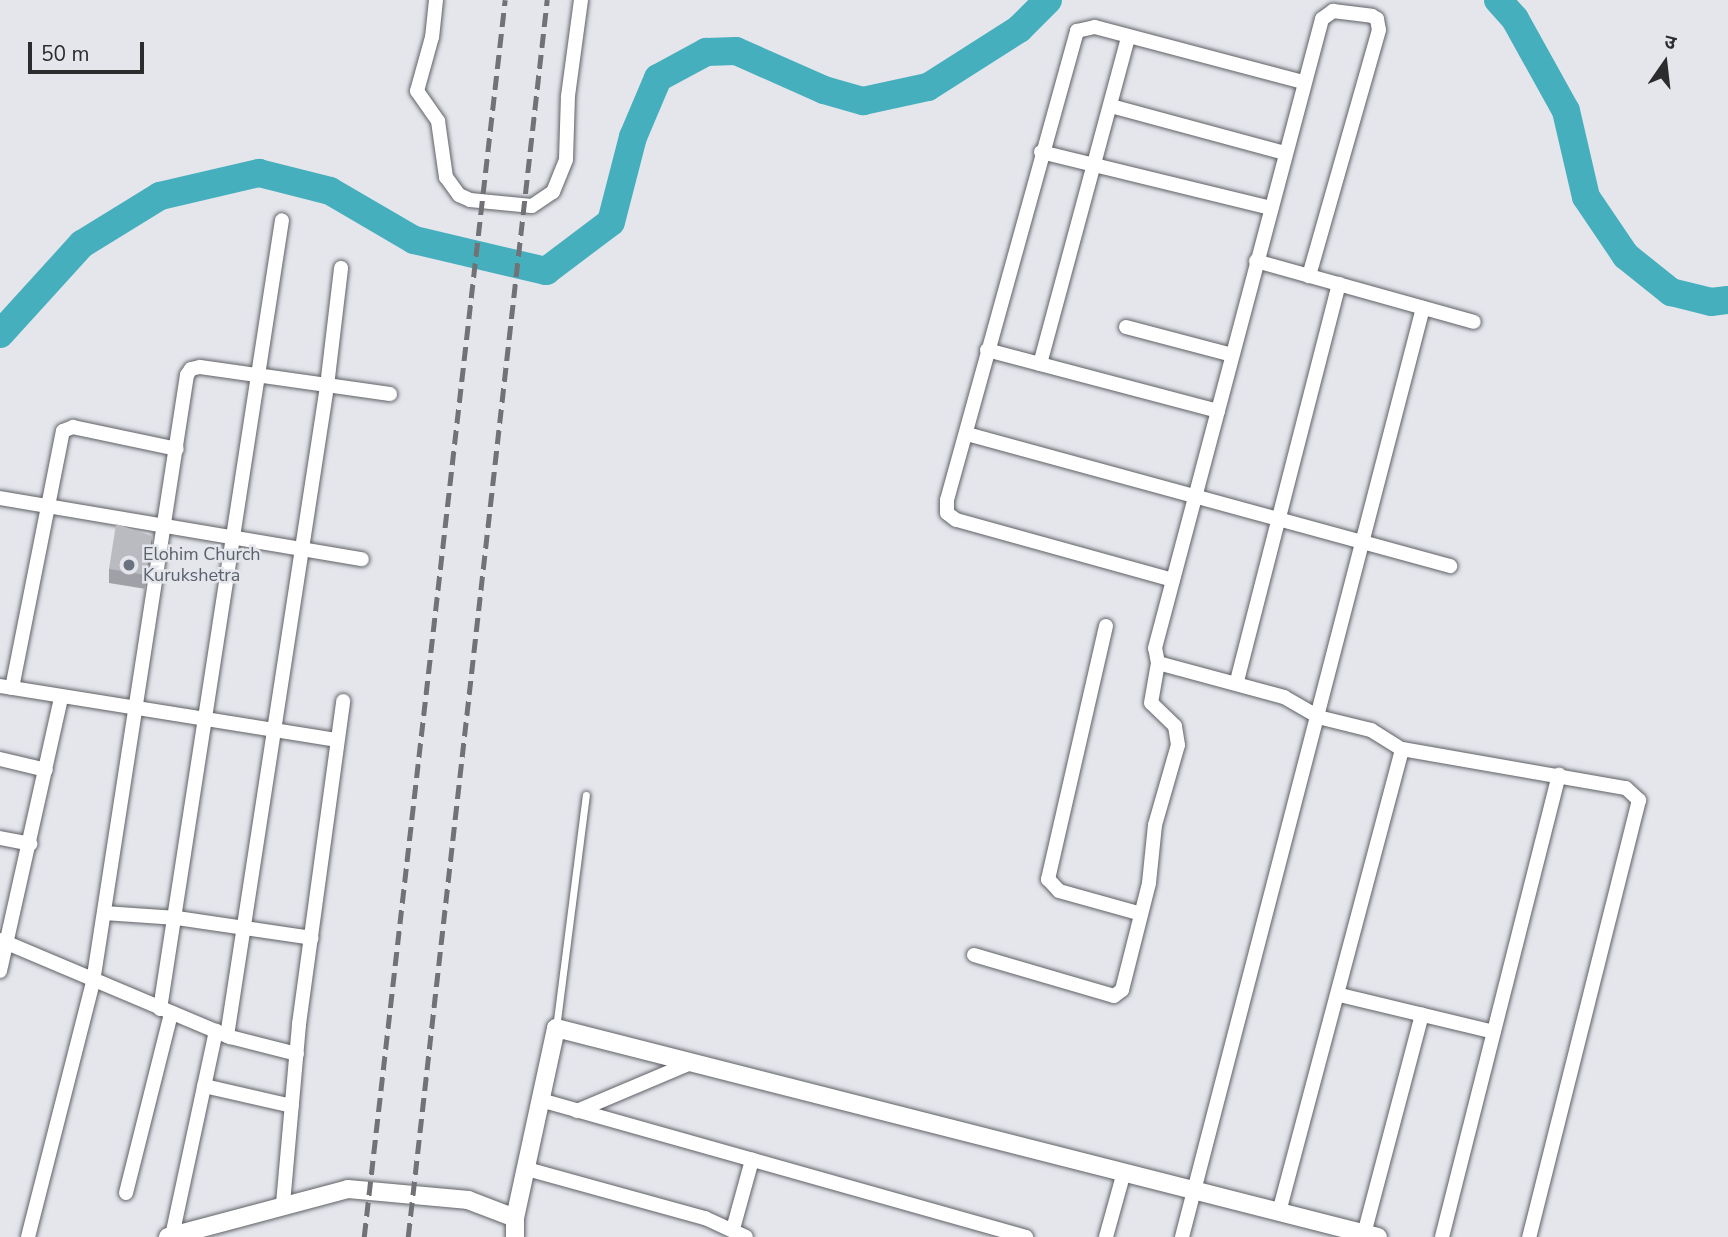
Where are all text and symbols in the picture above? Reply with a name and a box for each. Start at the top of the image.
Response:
scale bar [32,28,147,72]
north arrow [1630,28,1700,98]
text: उ [1662,29,1679,57]
text: 50 m [41,40,90,68]
place label: Elohim Church Kurukshetra [143,544,260,586]
marker: Elohim Church Kurukshetra [121,557,137,573]

